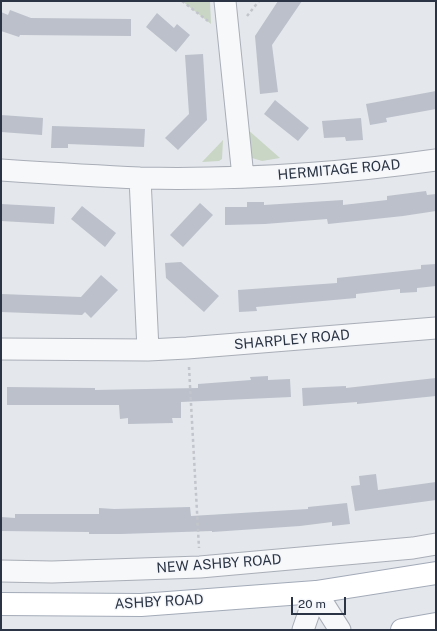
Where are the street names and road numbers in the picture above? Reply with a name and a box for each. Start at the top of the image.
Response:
street label: HERMITAGE ROAD [277,156,401,184]
street label: SHARPLEY ROAD [233,327,351,353]
street label: NEW ASHBY ROAD [156,551,282,577]
street label: ASHBY ROAD [114,591,204,613]

